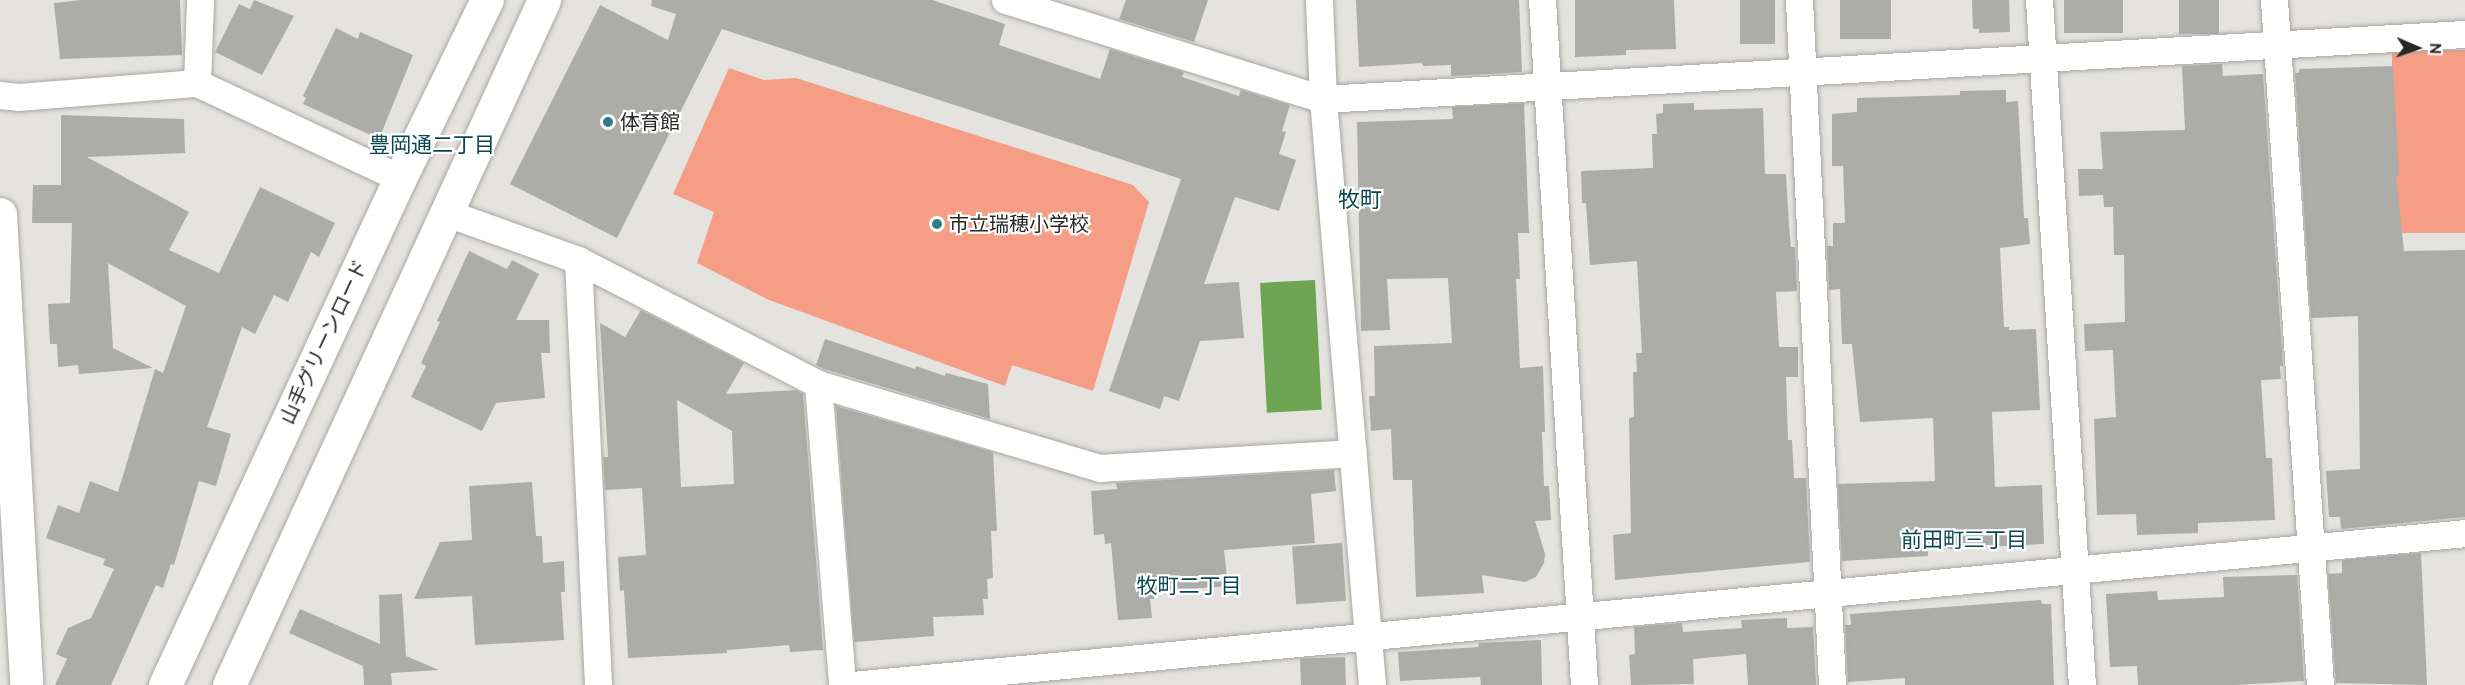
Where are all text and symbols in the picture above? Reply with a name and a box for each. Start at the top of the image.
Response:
north arrow [2387,18,2447,78]
text: N [2426,43,2445,55]
place label: 体育館 [620,110,680,134]
marker: 体育館 [601,115,615,129]
district label: 豊岡通二丁目 [369,132,495,158]
district label: 牧町 [1338,187,1382,213]
place label: 市立瑞穂小学校 [949,212,1089,236]
marker: 市立瑞穂小学校 [930,217,944,231]
street label: 山手グリーンロード [275,255,373,429]
district label: 前田町三丁目 [1901,527,2027,553]
district label: 牧町二丁目 [1137,573,1241,599]

